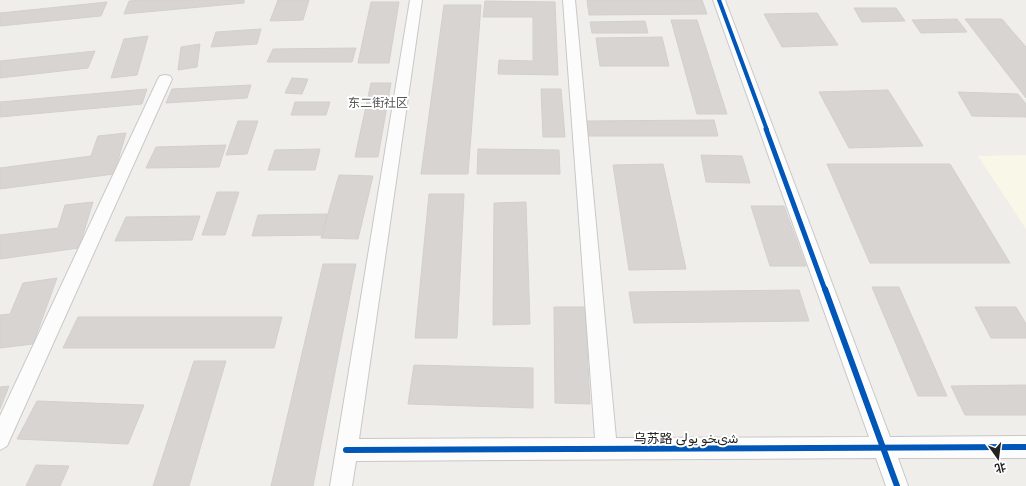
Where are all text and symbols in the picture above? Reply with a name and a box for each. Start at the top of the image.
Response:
district label: 东二街社区 [348,96,408,110]
street label: 乌苏路 شىخو يولى [634,431,738,447]
north arrow [978,438,1018,478]
text: 北 [993,460,1007,475]

